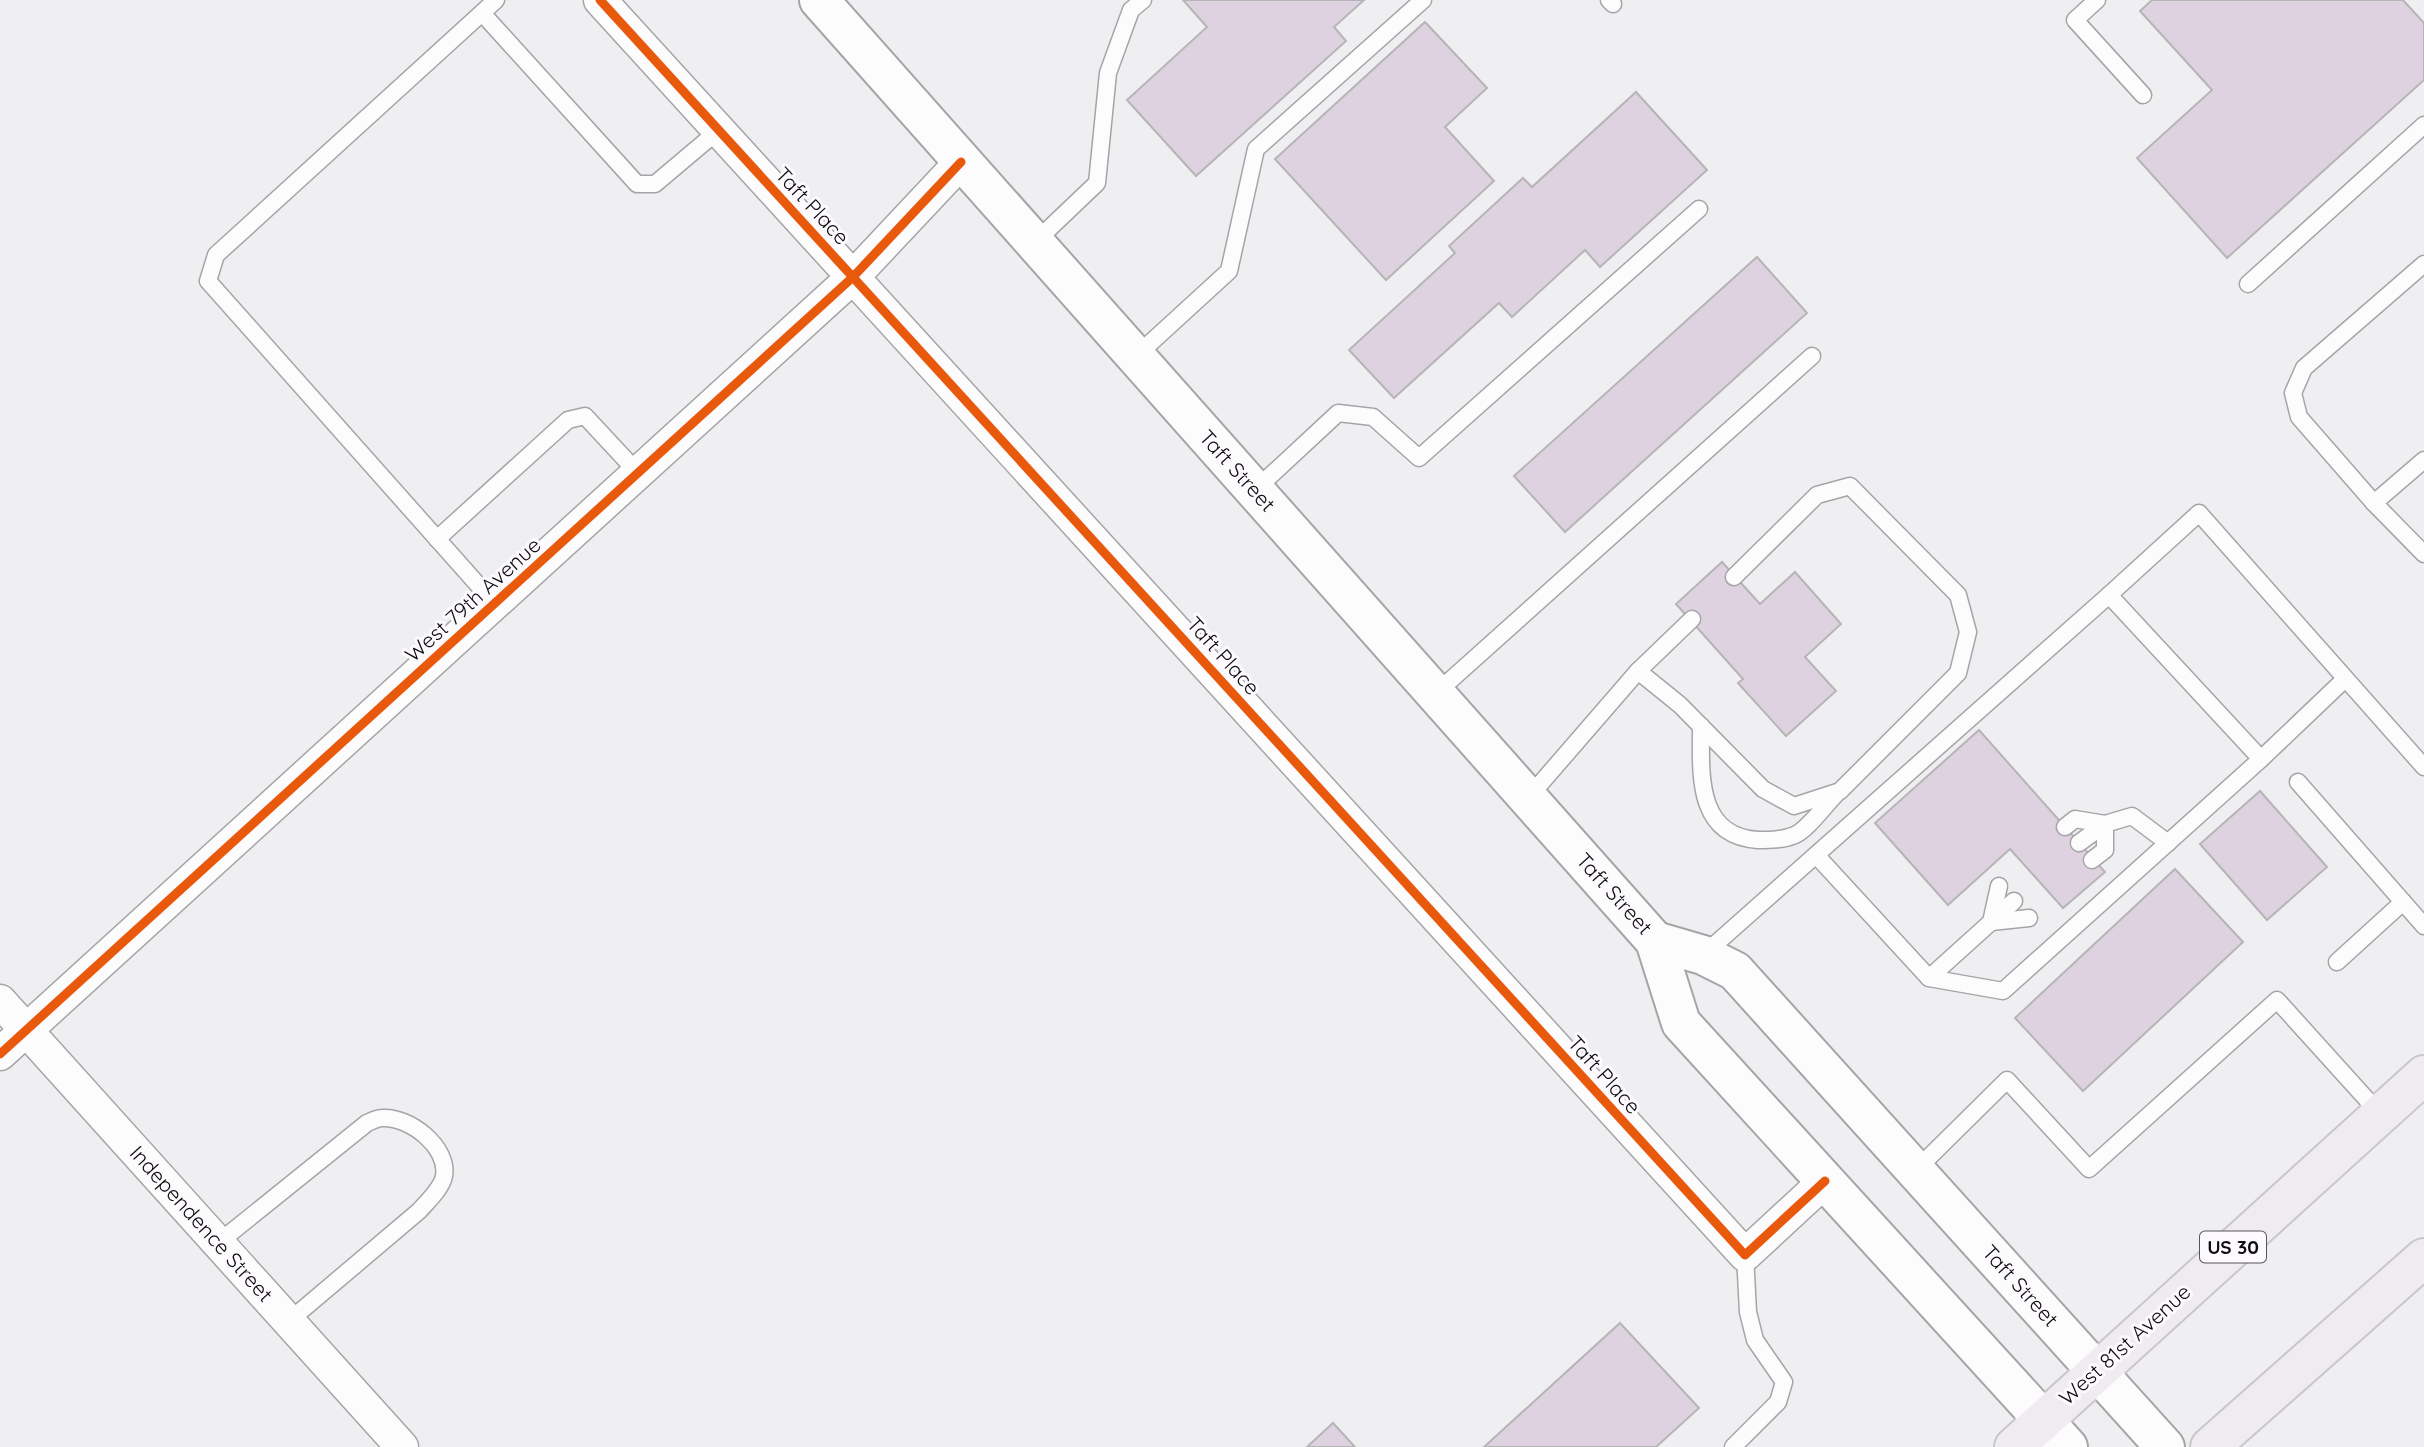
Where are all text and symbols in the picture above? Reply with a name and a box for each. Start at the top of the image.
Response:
street label: Taft Place [770,161,855,250]
street label: Taft Street [1194,424,1281,517]
street label: West 79th Avenue [399,532,546,667]
street label: Taft Place [1182,611,1266,700]
street label: Taft Street [1571,847,1658,940]
street label: Taft Place [1563,1030,1647,1119]
street label: Independence Street [125,1140,279,1307]
road number: US 30 [2200,1232,2266,1262]
street label: Taft Street [1977,1239,2064,1332]
street label: West 81st Avenue [2053,1278,2196,1410]

